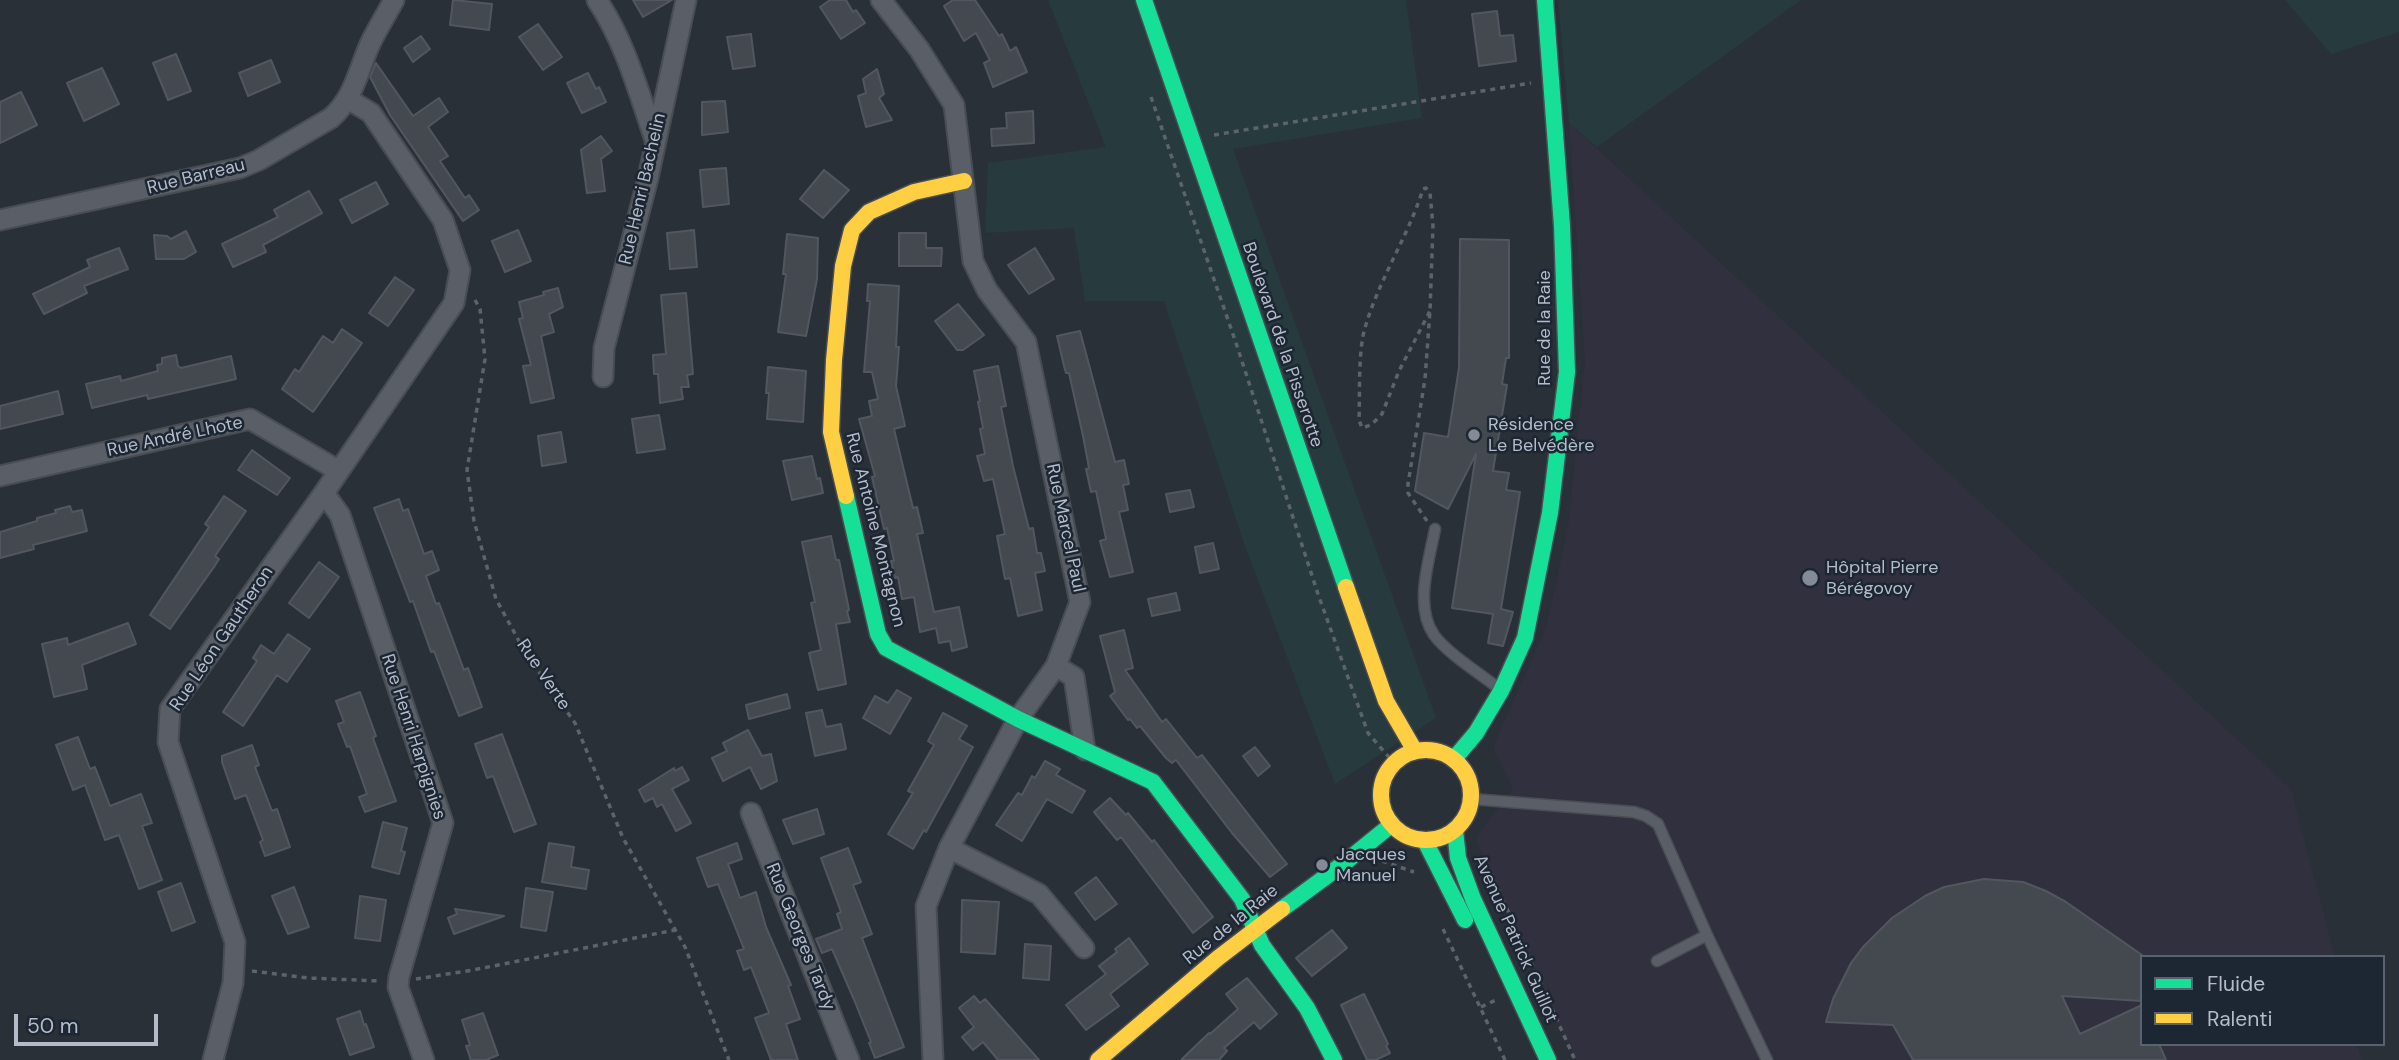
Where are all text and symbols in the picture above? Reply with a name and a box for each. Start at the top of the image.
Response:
street label: Rue Henri Bachelin [615,111,671,267]
street label: Rue Barreau [145,154,247,200]
street label: Boulevard de la Pisserotte [1237,240,1327,450]
street label: Rue de la Raie [1534,270,1556,386]
street label: Rue André Lhote [105,412,245,462]
place label: Résidence Le Belvédère [1488,414,1595,457]
marker: Résidence Le Belvédère [1466,427,1482,443]
street label: Rue Antoine Montagnon [840,430,910,630]
street label: Rue Marcel Paul [1041,462,1089,594]
place label: Hôpital Pierre Bérégovoy [1826,557,1938,600]
street label: Rue Léon Gautheron [166,563,278,715]
marker: Hôpital Pierre Bérégovoy [1800,568,1820,588]
street label: Rue Verte [511,635,575,715]
street label: Rue Henri Harpignies [376,651,450,823]
place label: Jacques Manuel [1336,844,1406,886]
street label: Avenue Patrick Guillot [1468,852,1562,1026]
marker: Jacques Manuel [1314,857,1330,873]
street label: Rue Georges Tardy [761,860,839,1014]
street label: Rue de la Raie [1179,880,1283,970]
legend [2140,955,2385,1046]
text: Fluide [2207,970,2265,998]
scale bar [18,1000,161,1044]
text: Ralenti [2207,1005,2273,1033]
text: 50 m [27,1012,78,1040]

